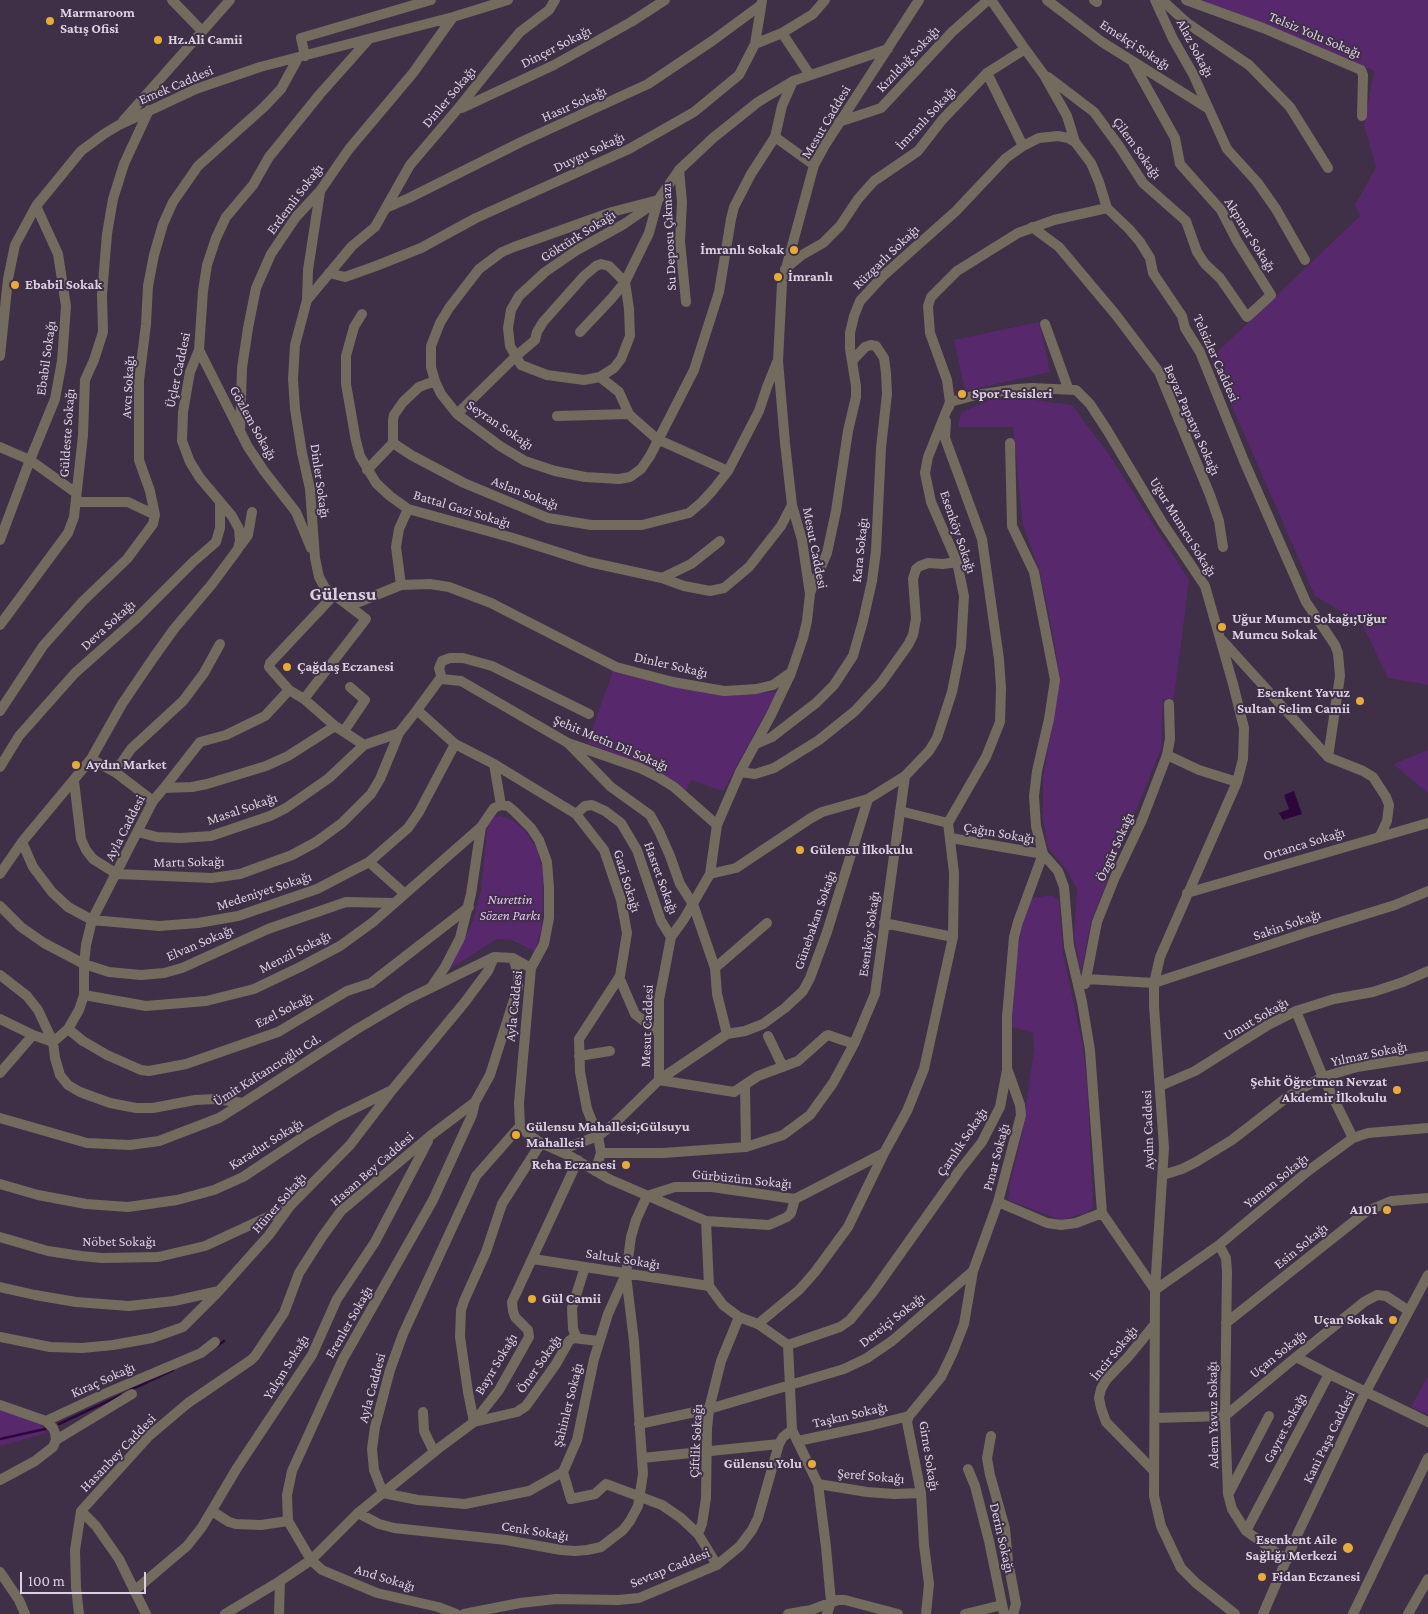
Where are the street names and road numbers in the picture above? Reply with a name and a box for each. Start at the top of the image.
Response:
street label: Telsiz Yolu Sokağı [1266,8,1364,62]
street label: Emekçi Sokağı [1097,16,1173,74]
street label: Alaz Sokağı [1173,16,1217,80]
street label: Dinçer Sokağı [518,22,594,72]
street label: Kızıldağ Sokağı [873,22,943,96]
street label: Emek Caddesi [136,62,216,108]
street label: Dinler Sokağı [418,63,480,131]
street label: Hasır Sokağı [539,82,609,126]
street label: Mesut Caddesi [798,82,854,162]
street label: İmranlı Sokağı [892,83,960,153]
street label: Çilem Sokağı [1109,114,1165,182]
street label: Duygu Sokağı [551,128,627,176]
street label: Erdemli Sokağı [263,160,327,238]
street label: Su Deposu Çıkmazı [658,183,680,291]
street label: Akpınar Sokağı [1221,195,1279,275]
street label: Göktürk Sokağı [537,206,619,266]
street label: Rüzgarlı Sokağı [849,221,923,293]
street label: Telsizler Caddesi [1189,312,1243,404]
street label: Ebabil Sokağı [32,320,60,396]
street label: Üçler Caddesi [162,331,194,409]
street label: Avcı Sokağı [118,355,138,419]
street label: Beyaz Papatya Sokağı [1160,362,1224,478]
street label: Gözlem Sokağı [226,383,280,463]
street label: Güldeste Sokağı [56,388,78,478]
street label: Seyran Sokağı [463,396,537,454]
street label: Dinler Sokağı [306,443,334,519]
street label: Aslan Sokağı [489,472,561,514]
street label: Uğur Mumcu Sokağı [1146,474,1220,580]
street label: Battal Gazi Sokağı [411,486,513,532]
street label: Esenköy Sokağı [936,488,980,576]
street label: Mesut Caddesi [799,506,831,590]
street label: Kara Sokağı [848,517,872,583]
street label: Deva Sokağı [77,596,139,654]
street label: Dinler Sokağı [633,648,709,682]
street label: Şehit Metin Dil Sokağı [551,711,671,775]
street label: Masal Sokağı [205,789,279,829]
street label: Ayla Caddesi [101,792,149,864]
street label: Özgür Sokağı [1092,810,1138,884]
street label: Çağın Sokağı [962,818,1036,848]
street label: Ortanca Sokağı [1261,824,1347,864]
street label: Hasret Sokağı [640,839,682,917]
street label: Gazi Sokağı [610,848,644,914]
street label: Martı Sokağı [153,853,225,871]
street label: Medeniyet Sokağı [214,868,314,914]
street label: Günebakan Sokağı [790,868,840,972]
street label: Esenköy Sokağı [855,890,883,978]
street label: Sakin Sokağı [1251,906,1323,944]
street label: Elvan Sokağı [164,921,236,965]
street label: Menzil Sokağı [256,927,334,977]
street label: Ayla Caddesi [502,970,526,1042]
street label: Mesut Caddesi [637,984,657,1068]
street label: Ezel Sokağı [252,988,316,1032]
street label: Umut Sokağı [1221,994,1291,1044]
street label: Ümit Kaftancıoğlu Cd. [210,1030,324,1110]
street label: Yılmaz Sokağı [1329,1038,1409,1070]
street label: Aydın Caddesi [1138,1090,1158,1170]
street label: Çamlık Sokağı [933,1104,991,1180]
street label: Karadut Sokağı [226,1114,306,1174]
street label: Pınar Sokağı [979,1121,1013,1193]
street label: Hasan Bey Caddesi [327,1128,417,1210]
street label: Yaman Sokağı [1240,1150,1312,1212]
street label: Gürbüzüm Sokağı [691,1165,793,1193]
street label: Hüner Sokağı [248,1169,310,1237]
street label: Esin Sokağı [1271,1219,1331,1273]
street label: Nöbet Sokağı [82,1234,156,1250]
street label: Saltuk Sokağı [585,1245,661,1273]
street label: Erenler Sokağı [322,1283,376,1361]
street label: Dereiçi Sokağı [856,1289,928,1351]
street label: İncir Sokağı [1087,1322,1141,1384]
street label: Uçan Sokağı [1246,1326,1310,1382]
street label: Bayır Sokağı [471,1330,521,1398]
street label: Yalçın Sokağı [259,1331,313,1403]
street label: Öner Sokağı [513,1331,565,1397]
street label: Ayla Caddesi [355,1351,389,1425]
street label: Kıraç Sokağı [68,1358,138,1402]
street label: Şahinler Sokağı [549,1361,587,1449]
street label: Adem Yavuz Sokağı [1204,1361,1222,1469]
street label: Kani Paşa Caddesi [1299,1388,1359,1486]
street label: Gayret Sokağı [1260,1390,1310,1466]
street label: Taşkın Sokağı [811,1398,889,1432]
street label: Çiftlik Sokağı [686,1403,706,1479]
street label: Hasanbey Caddesi [76,1410,160,1496]
street label: Girne Sokağı [915,1420,943,1492]
street label: Şeref Sokağı [837,1465,905,1487]
street label: Derin Sokağı [986,1501,1018,1575]
street label: Cenk Sokağı [500,1517,570,1545]
street label: Sevtap Caddesi [627,1544,713,1592]
street label: And Sokağı [353,1561,417,1595]

